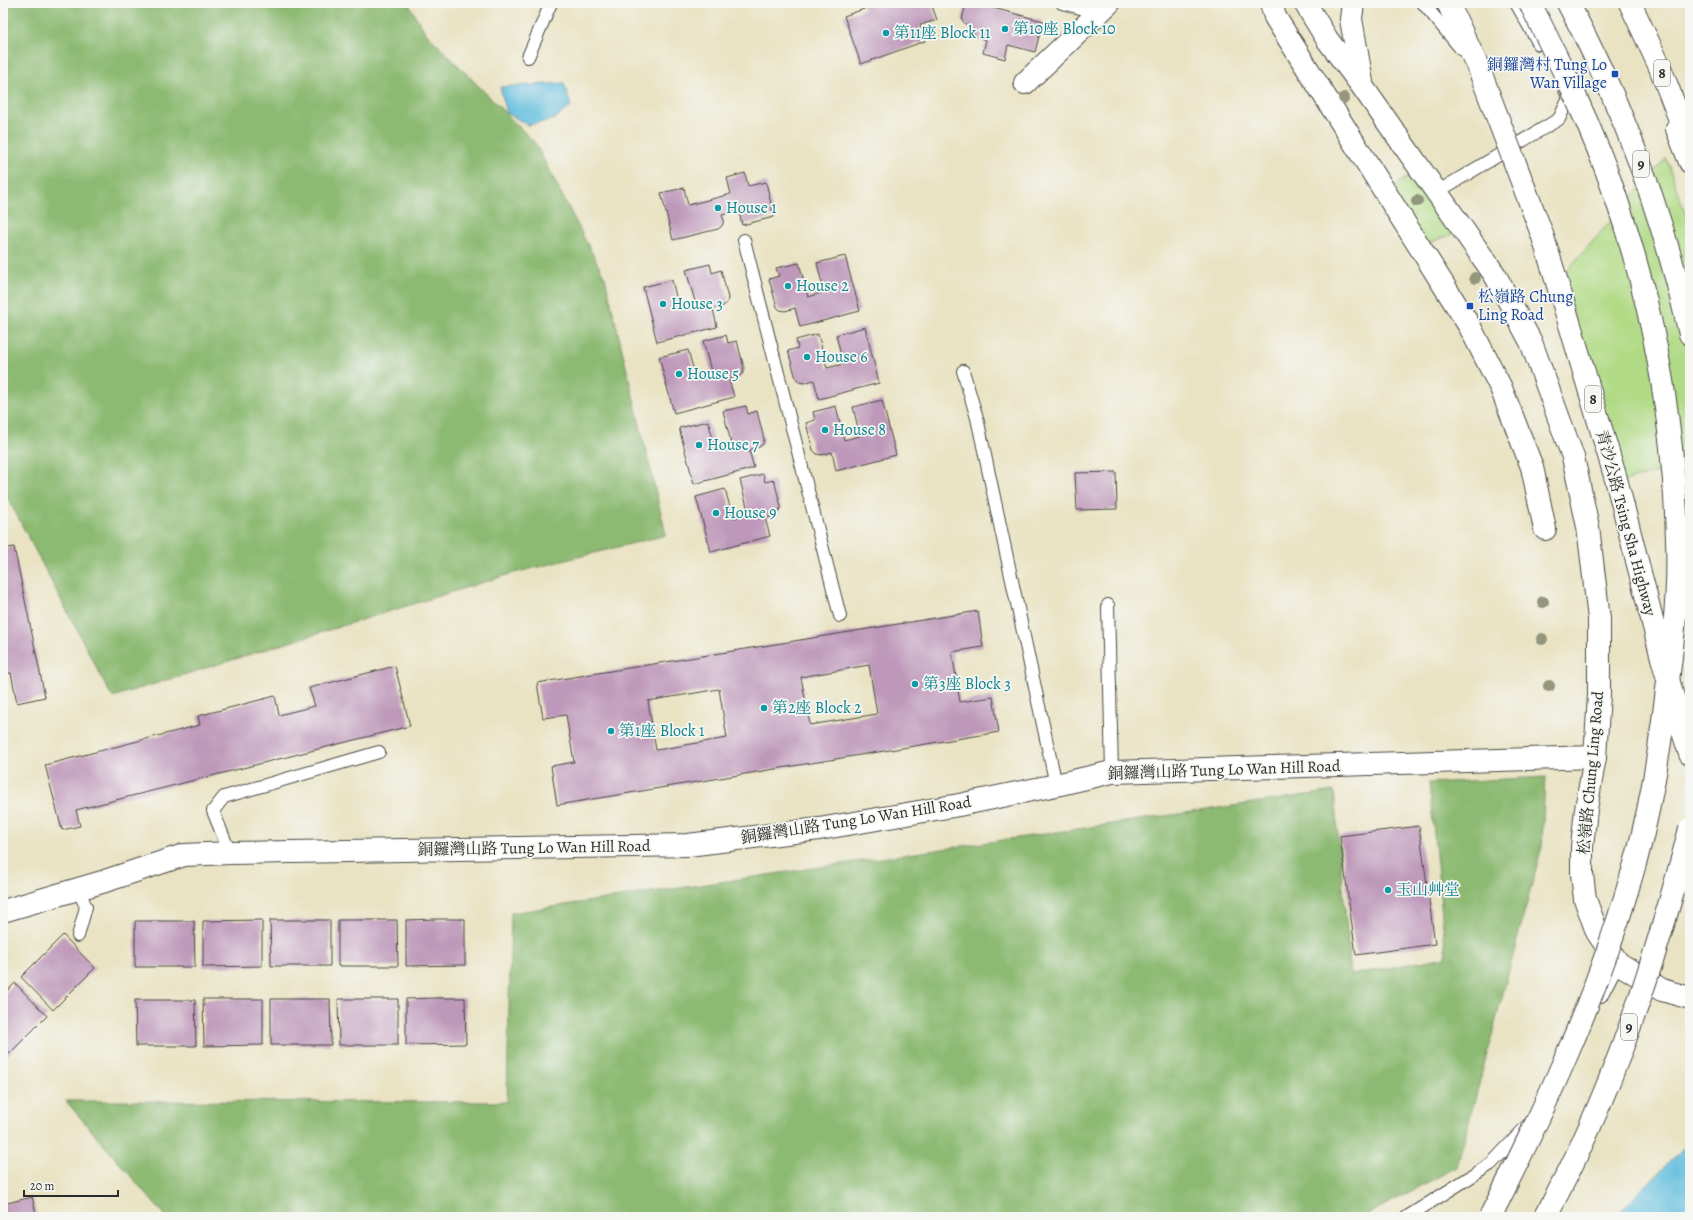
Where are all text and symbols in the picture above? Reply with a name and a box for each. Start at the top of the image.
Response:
place label: 第10座 Block 10 [1013,18,1116,40]
place label: 第11座 Block 11 [894,22,991,44]
marker: 第10座 Block 10 [1000,24,1010,34]
marker: 第11座 Block 11 [881,28,891,38]
place label: 銅鑼灣村 Tung Lo Wan Village [1487,54,1607,94]
road number: 8 [1654,60,1670,86]
marker: 銅鑼灣村 Tung Lo Wan Village [1610,69,1620,79]
road number: 9 [1633,151,1649,177]
place label: House 1 [726,197,777,219]
marker: House 1 [713,203,723,213]
place label: House 2 [796,275,849,297]
marker: House 2 [783,281,793,291]
place label: 松嶺路 Chung Ling Road [1478,286,1573,326]
place label: House 3 [671,293,723,315]
marker: House 3 [658,299,668,309]
marker: 松嶺路 Chung Ling Road [1465,301,1475,311]
place label: House 6 [815,346,868,368]
marker: House 6 [802,352,812,362]
place label: House 5 [687,363,739,385]
marker: House 5 [674,369,684,379]
road number: 8 [1585,386,1601,412]
place label: House 8 [833,419,886,441]
marker: House 8 [820,425,830,435]
street label: 青沙公路 Tsing Sha Highway [1591,428,1662,619]
place label: House 7 [707,434,759,456]
marker: House 7 [694,440,704,450]
place label: House 9 [724,502,776,524]
marker: House 9 [711,508,721,518]
place label: 第3座 Block 3 [923,673,1011,695]
marker: 第3座 Block 3 [910,679,920,689]
street label: 松嶺路 Chung Ling Road [1573,690,1609,856]
place label: 第2座 Block 2 [772,697,862,719]
marker: 第2座 Block 2 [759,703,769,713]
place label: 第1座 Block 1 [619,720,705,742]
marker: 第1座 Block 1 [606,726,616,736]
street label: 銅鑼灣山路 Tung Lo Wan Hill Road [1107,755,1341,785]
street label: 銅鑼灣山路 Tung Lo Wan Hill Road [739,791,973,849]
street label: 銅鑼灣山路 Tung Lo Wan Hill Road [417,835,651,861]
place label: 玉山艸堂 [1396,879,1460,901]
marker: 玉山艸堂 [1383,885,1393,895]
road number: 9 [1621,1014,1637,1040]
scale bar [24,1172,118,1198]
text: 20 m [30,1178,54,1194]

